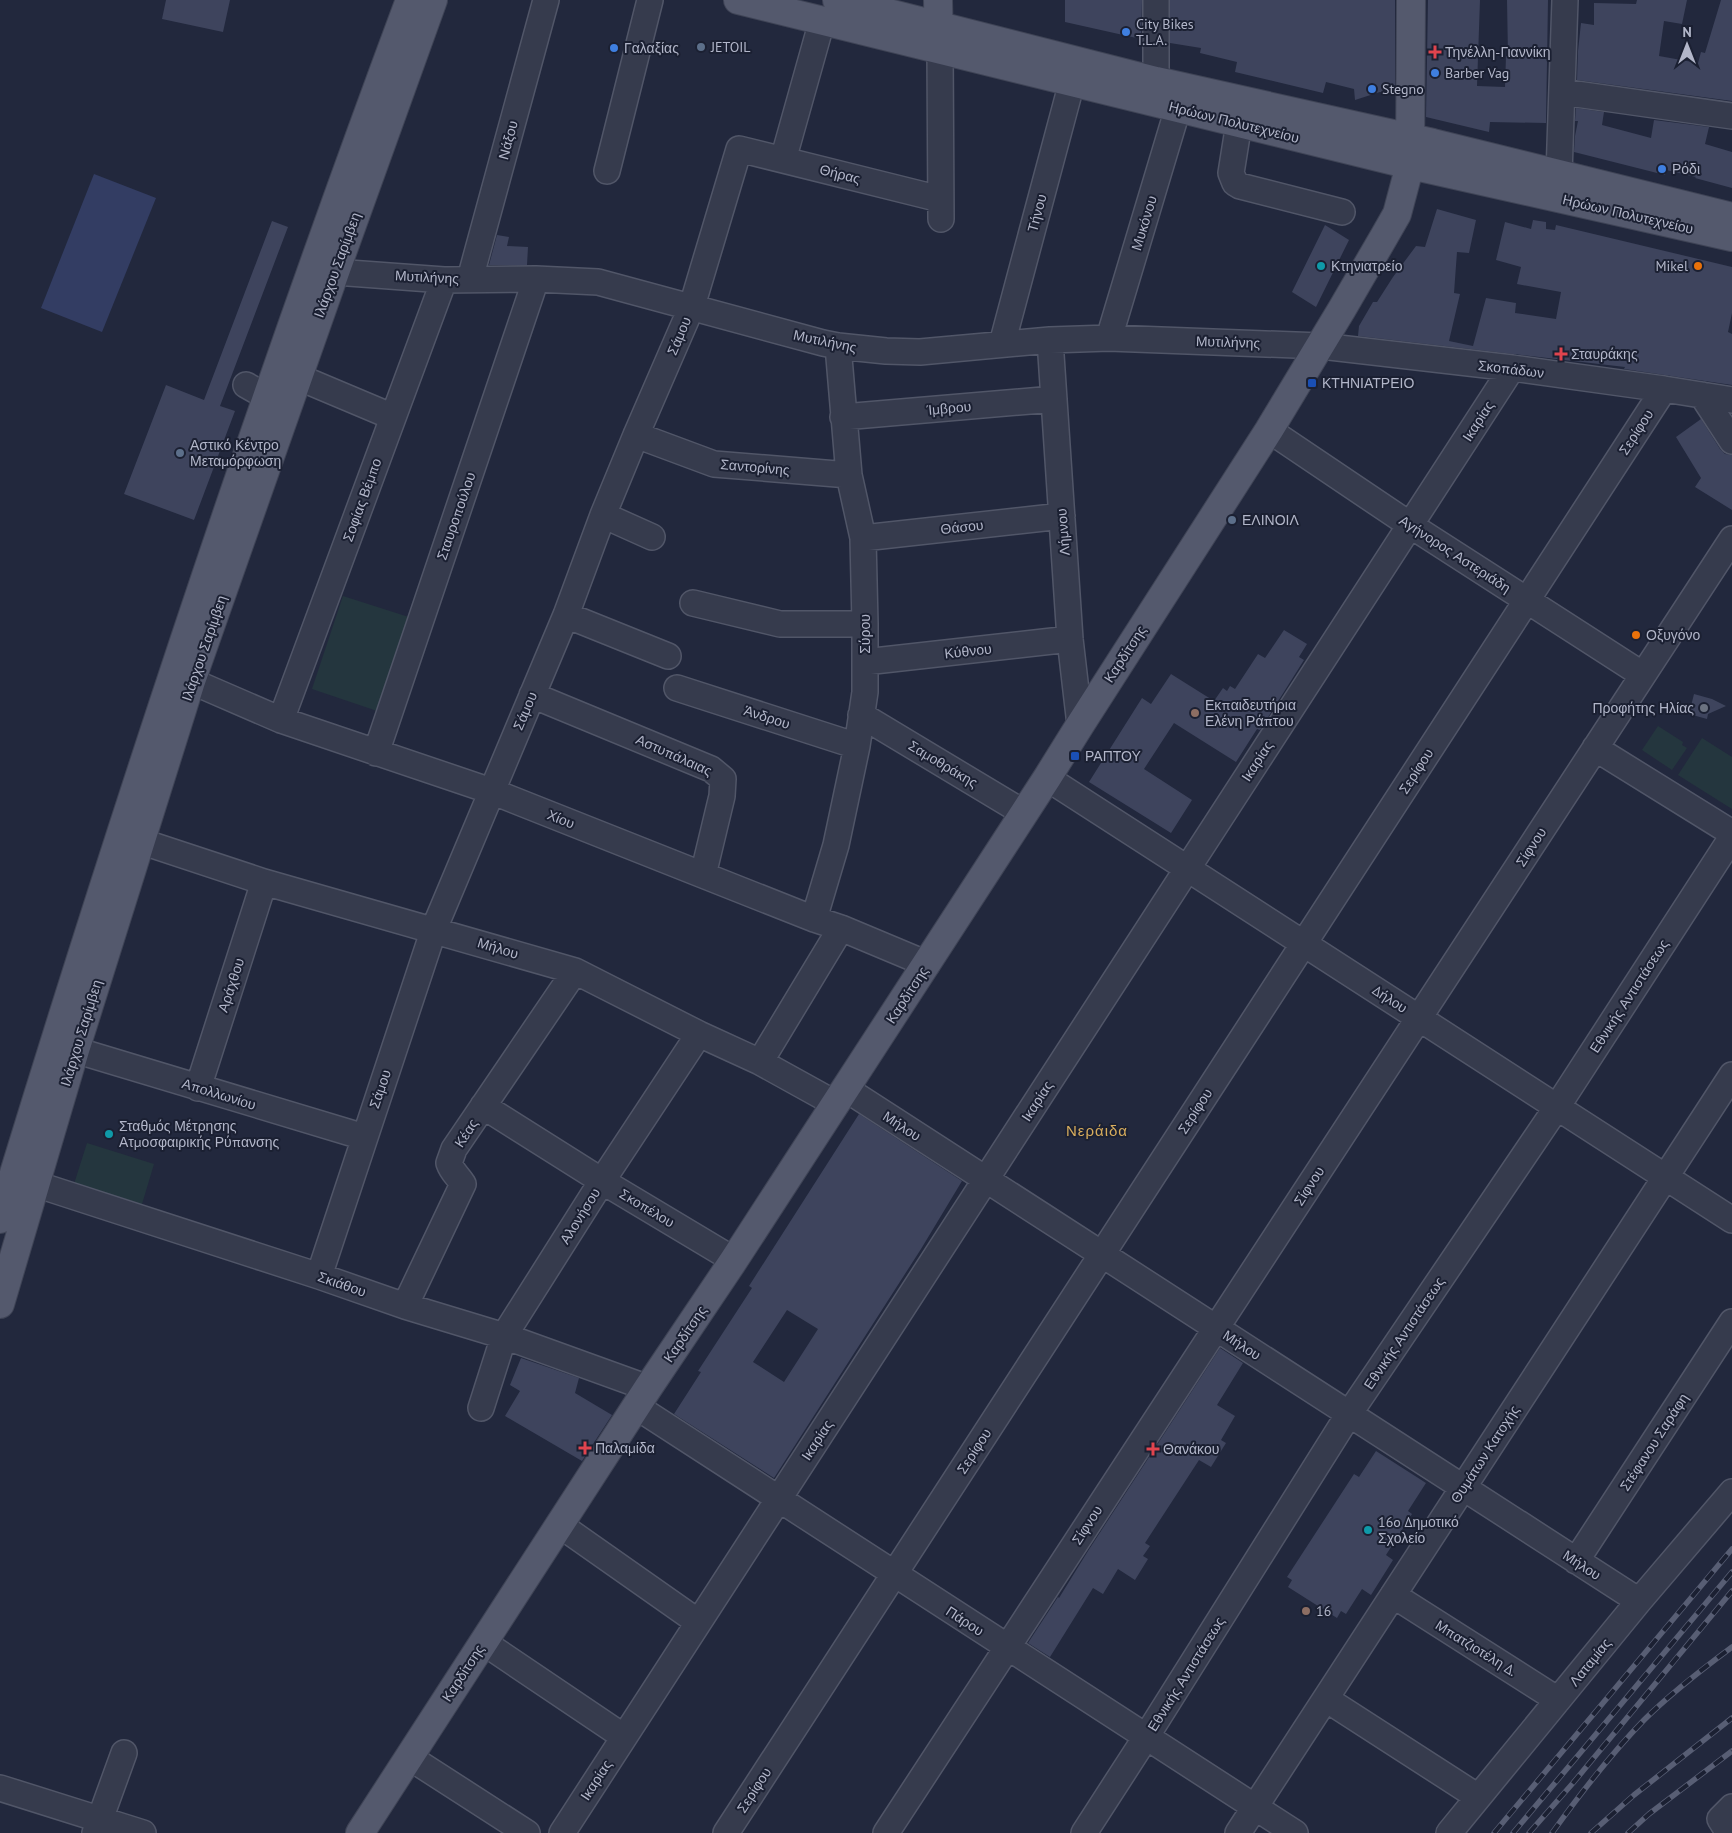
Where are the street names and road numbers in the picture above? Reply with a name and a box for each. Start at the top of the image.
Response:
street label: Ηρώων Πολυτεχνείου [1167,97,1301,147]
street label: Νάξου [494,119,522,161]
street label: Θήρας [818,160,863,188]
street label: Ηρώων Πολυτεχνείου [1561,190,1695,238]
street label: Τήνου [1023,192,1051,234]
street label: Μυκόνου [1127,193,1161,253]
street label: Ιλάρχου Σαρίμβεη [310,210,364,320]
street label: Μυτιλήνης [394,266,460,288]
street label: Σάμου [663,314,695,358]
street label: Μυτιλήνης [792,326,859,357]
street label: Μυτιλήνης [1196,332,1261,352]
street label: Σκοπάδων [1477,356,1545,382]
street label: Ίμβρου [925,397,972,419]
street label: Ικαρίας [1458,397,1498,445]
street label: Σερίφου [1615,406,1657,458]
street label: Σαντορίνης [720,455,791,479]
street label: Σοφίας Βέμπο [339,456,386,544]
street label: Σταυροπούλου [433,470,479,562]
street label: Λήμνου [1052,508,1074,556]
street label: Αγήνορος Αστεριάδη [1396,511,1514,597]
street label: Θάσου [940,516,984,538]
street label: Ιλάρχου Σαρίμβεη [177,593,231,703]
street label: Σύρου [856,614,874,654]
street label: Καρδίτσης [1100,622,1150,686]
street label: Κύθνου [944,640,992,662]
street label: Σάμου [509,689,541,733]
street label: Άνδρου [742,701,792,733]
street label: Αστυπάλαιας [633,730,715,780]
street label: Σαμοθράκης [905,736,981,792]
street label: Ικαρίας [1237,737,1277,785]
street label: Σερίφου [1395,745,1437,797]
street label: Χίου [545,805,577,833]
street label: Σίφνου [1512,824,1550,870]
street label: Μήλου [475,933,521,963]
street label: Εθνικής Αντιστάσεως [1586,936,1673,1056]
street label: Αράχθου [214,956,248,1014]
street label: Καρδίτσης [882,963,932,1027]
street label: Ιλάρχου Σαρίμβεη [56,978,106,1088]
street label: Δήλου [1369,981,1411,1017]
street label: Σάμου [365,1067,395,1111]
street label: Απολλωνίου [180,1074,258,1114]
street label: Ικαρίας [1017,1077,1057,1125]
street label: Σερίφου [1174,1085,1216,1137]
street label: Μήλου [880,1107,924,1145]
street label: Κέας [450,1115,482,1151]
street label: Σίφνου [1290,1163,1328,1209]
street label: Αλονήσου [556,1185,604,1247]
street label: Σκοπέλου [616,1185,678,1231]
street label: Σκιάθου [315,1267,369,1301]
street label: Εθνικής Αντιστάσεως [1360,1273,1448,1393]
street label: Καρδίτσης [659,1302,711,1366]
street label: Μήλου [1220,1326,1264,1364]
street label: Στέφανου Σαράφη [1616,1390,1692,1494]
street label: Θυμάτων Κατοχής [1447,1401,1524,1506]
street label: Ικαρίας [797,1416,837,1464]
street label: Σερίφου [953,1425,995,1477]
street label: Σίφνου [1068,1502,1106,1548]
street label: Μήλου [1560,1546,1604,1584]
street label: Πάρου [943,1602,987,1640]
street label: Εθνικής Αντιστάσεως [1143,1613,1229,1735]
street label: Μπατζιοτέλη Δ. [1432,1616,1520,1680]
street label: Λαταμίας [1565,1634,1615,1690]
street label: Καρδίτσης [438,1641,488,1705]
street label: Ικαρίας [576,1756,616,1804]
street label: Σερίφου [733,1764,775,1816]

